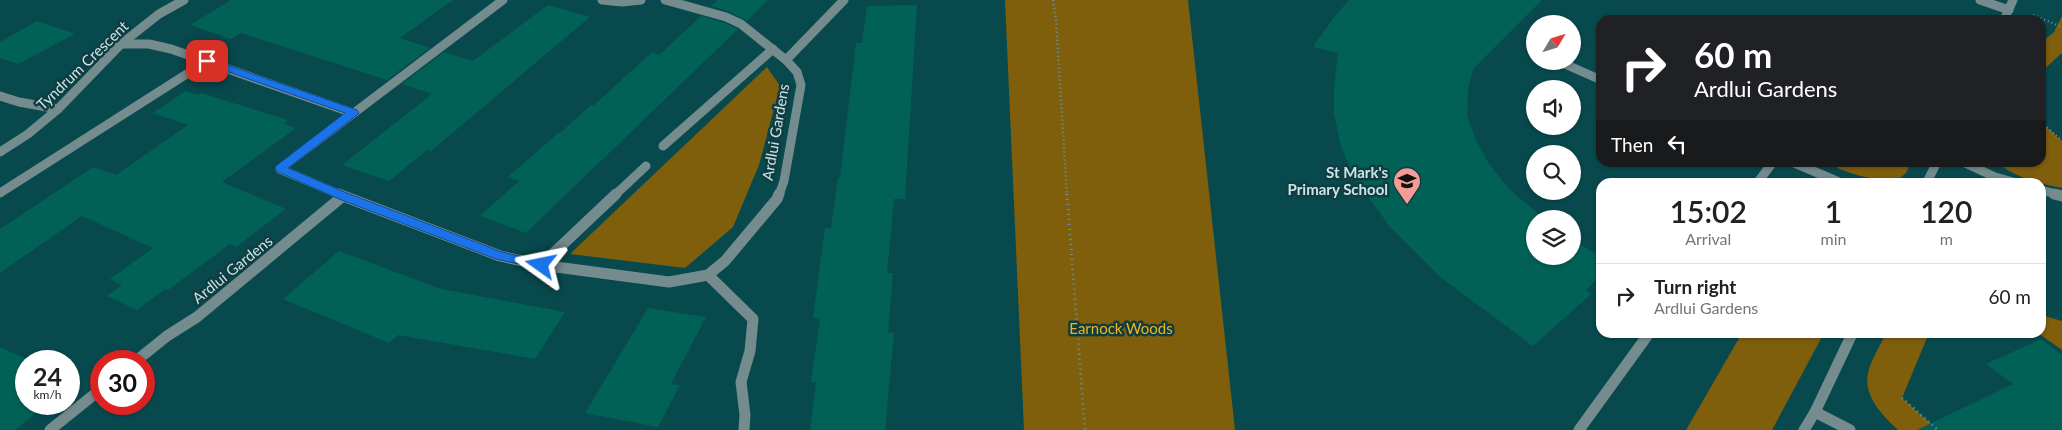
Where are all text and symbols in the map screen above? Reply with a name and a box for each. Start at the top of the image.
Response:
north arrow [1526,15,1581,70]
map controls [1526,15,1581,265]
street label: Tyndrum Crescent [33,16,132,113]
text: 60 m [1694,33,1772,75]
icon: right [1611,35,1676,100]
pin [186,40,228,82]
icon: arrive [193,47,221,75]
text: Ardlui Gardens [1694,75,1837,102]
button: sound [1526,80,1581,135]
street label: Ardlui Gardens [758,82,792,182]
icon: left [1663,130,1691,158]
text: Then [1611,133,1653,156]
button: search [1526,145,1581,200]
place label: St Mark's Primary School [1288,163,1388,198]
school or university icon: St Mark's Primary School [1392,166,1422,205]
text: 15:02 [1670,193,1747,229]
text: 1 [1825,193,1842,229]
text: 120 [1920,193,1972,229]
button: layers [1526,210,1581,265]
text: Arrival [1685,229,1731,248]
text: min [1821,229,1846,248]
text: m [1940,229,1953,248]
street label: Ardlui Gardens [188,231,276,307]
position arrow [514,238,566,290]
text: Turn right [1654,275,1736,298]
icon: right [1611,282,1639,310]
text: 60 m [1988,285,2031,308]
text: Ardlui Gardens [1654,298,1758,317]
park label: Earnock Woods [1069,319,1173,337]
speed limit sign: 30 [90,350,155,415]
text: 24 [33,361,62,391]
text: km/h [33,387,62,402]

